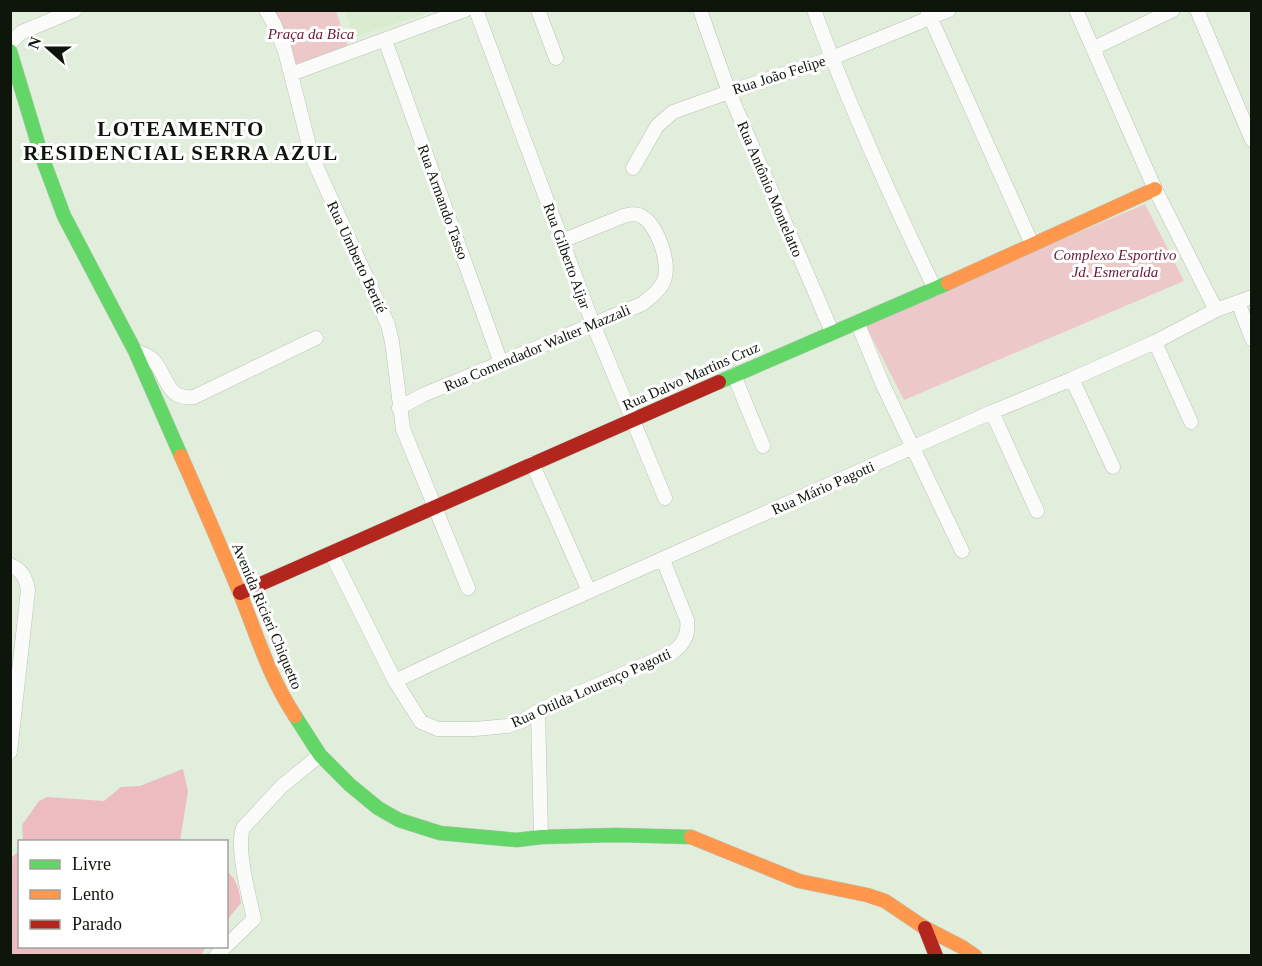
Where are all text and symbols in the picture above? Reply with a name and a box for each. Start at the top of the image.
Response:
north arrow [18,18,78,78]
park label: Praça da Bica [267,26,354,42]
text: N [24,34,45,51]
street label: Rua João Felipe [731,52,828,98]
district label: LOTEAMENTO RESIDENCIAL SERRA AZUL [23,117,339,165]
street label: Rua Antônio Montelatto [734,119,806,259]
street label: Rua Armando Tasso [415,142,471,262]
street label: Rua Umberto Bertié [324,198,390,316]
street label: Rua Gilberto Aijar [540,201,594,311]
park label: Complexo Esportivo Jd. Esmeralda [1054,247,1177,280]
street label: Rua Comendador Walter Mazzali [442,301,632,395]
street label: Rua Dalvo Martins Cruz [620,338,762,413]
street label: Rua Mário Pagotti [769,458,877,518]
street label: Avenida Ricieri Chiquetto [229,541,305,691]
street label: Rua Otilda Lourenço Pagotti [509,646,673,730]
legend [18,840,228,948]
text: Livre [72,854,111,874]
text: Lento [72,884,114,904]
text: Parado [72,914,122,934]

